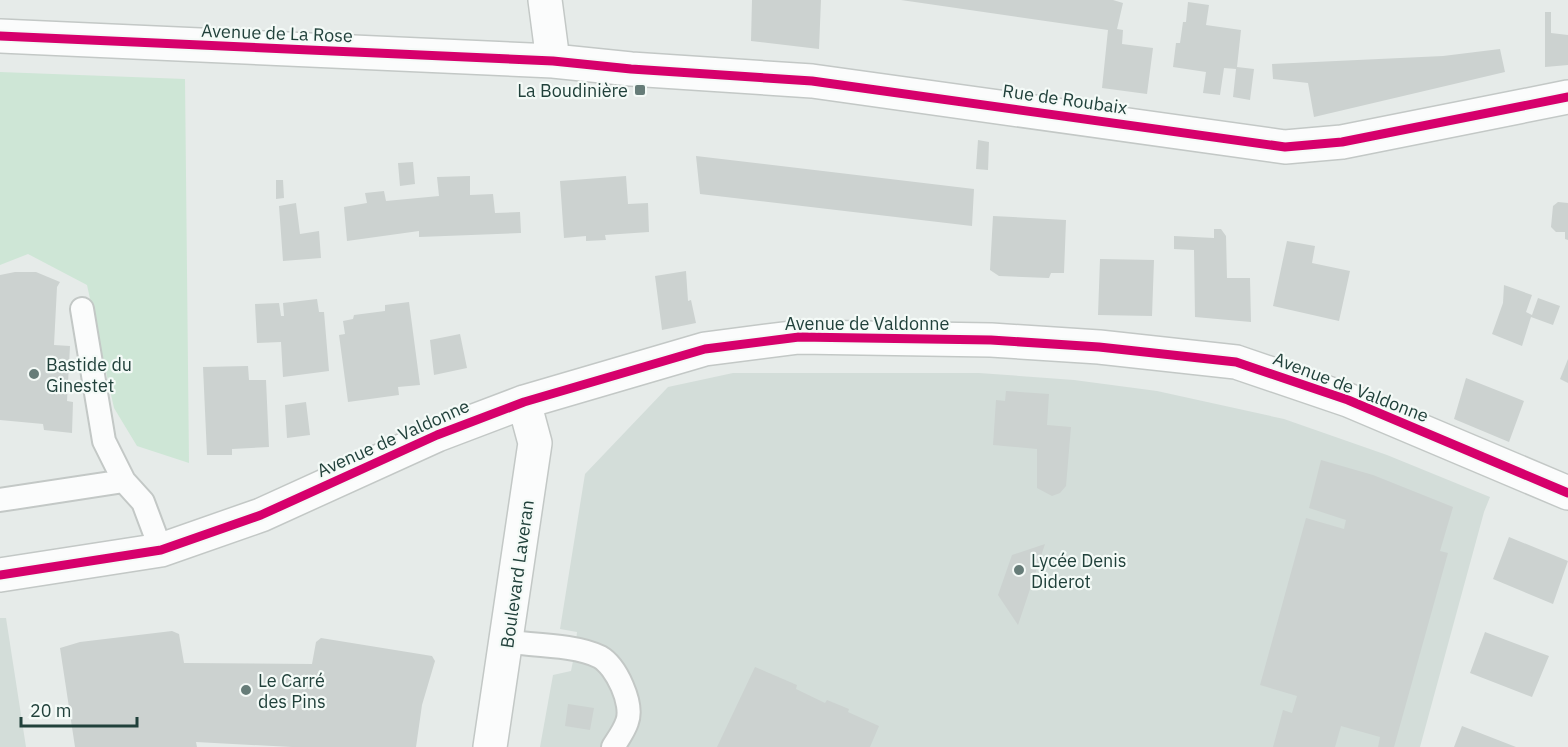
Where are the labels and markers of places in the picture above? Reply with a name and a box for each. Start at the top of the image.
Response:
place label: La Boudinière [517,79,628,102]
marker: La Boudinière [633,83,647,97]
place label: Bastide du Ginestet [46,353,132,397]
marker: Bastide du Ginestet [27,367,41,381]
place label: Lycée Denis Diderot [1031,549,1127,593]
marker: Lycée Denis Diderot [1012,563,1026,577]
place label: Le Carré des Pins [258,669,326,713]
marker: Le Carré des Pins [239,683,253,697]

